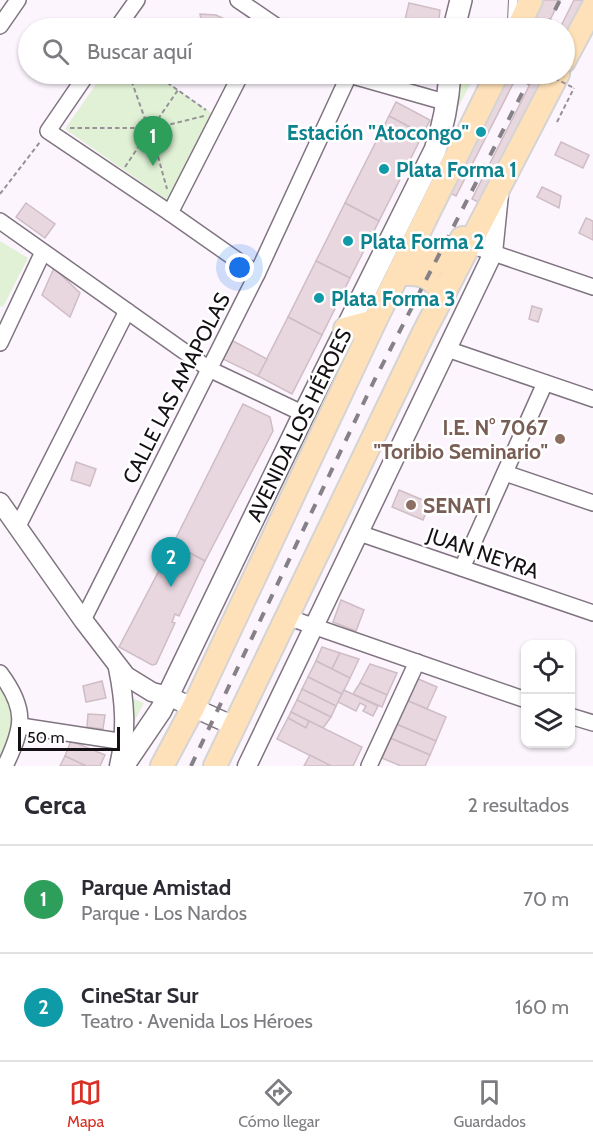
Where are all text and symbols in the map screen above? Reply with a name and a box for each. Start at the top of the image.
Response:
search box [18,18,575,84]
icon: search [39,35,72,68]
text: Buscar aquí [87,38,192,65]
pin: 1 [134,116,172,166]
place label: Estación "Atocongo" [287,120,469,145]
marker: Estación "Atocongo" [474,125,488,139]
place label: Plata Forma 1 [396,157,517,182]
marker: Plata Forma 1 [377,162,391,176]
place label: Plata Forma 2 [360,229,484,254]
marker: Plata Forma 2 [341,234,355,248]
your location [225,253,254,282]
place label: Plata Forma 3 [331,286,456,311]
street label: CALLE LAS AMAPOLAS [117,289,235,487]
marker: Plata Forma 3 [312,291,326,305]
street label: AVENIDA LOS HÉROES [241,324,357,526]
place label: I.E. N° 7067 "Toribio Seminario" [374,415,548,464]
marker: I.E. N° 7067 "Toribio Seminario" [553,432,567,446]
place label: SENATI [423,493,492,518]
marker: SENATI [404,498,418,512]
street label: JUAN NEYRA [423,522,542,584]
pin: 2 [152,538,190,587]
map controls [521,640,575,748]
button: locate [521,640,575,694]
button: layers [521,694,575,748]
scale bar [18,724,120,752]
text: 50 m [27,728,64,747]
text: Cerca [24,789,86,821]
text: 2 resultados [468,793,569,817]
text: Parque Amistad [81,874,231,901]
text: 1 [40,887,47,911]
text: 70 m [523,887,569,911]
text: Parque · Los Nardos [81,901,247,925]
text: CineStar Sur [81,982,199,1009]
text: 2 [38,995,49,1019]
text: 160 m [515,995,569,1019]
text: Teatro · Avenida Los Héroes [81,1009,313,1033]
tab: Mapa [67,1076,104,1131]
tab: Cómo llegar [238,1076,319,1131]
tab: Guardados [454,1076,526,1131]

